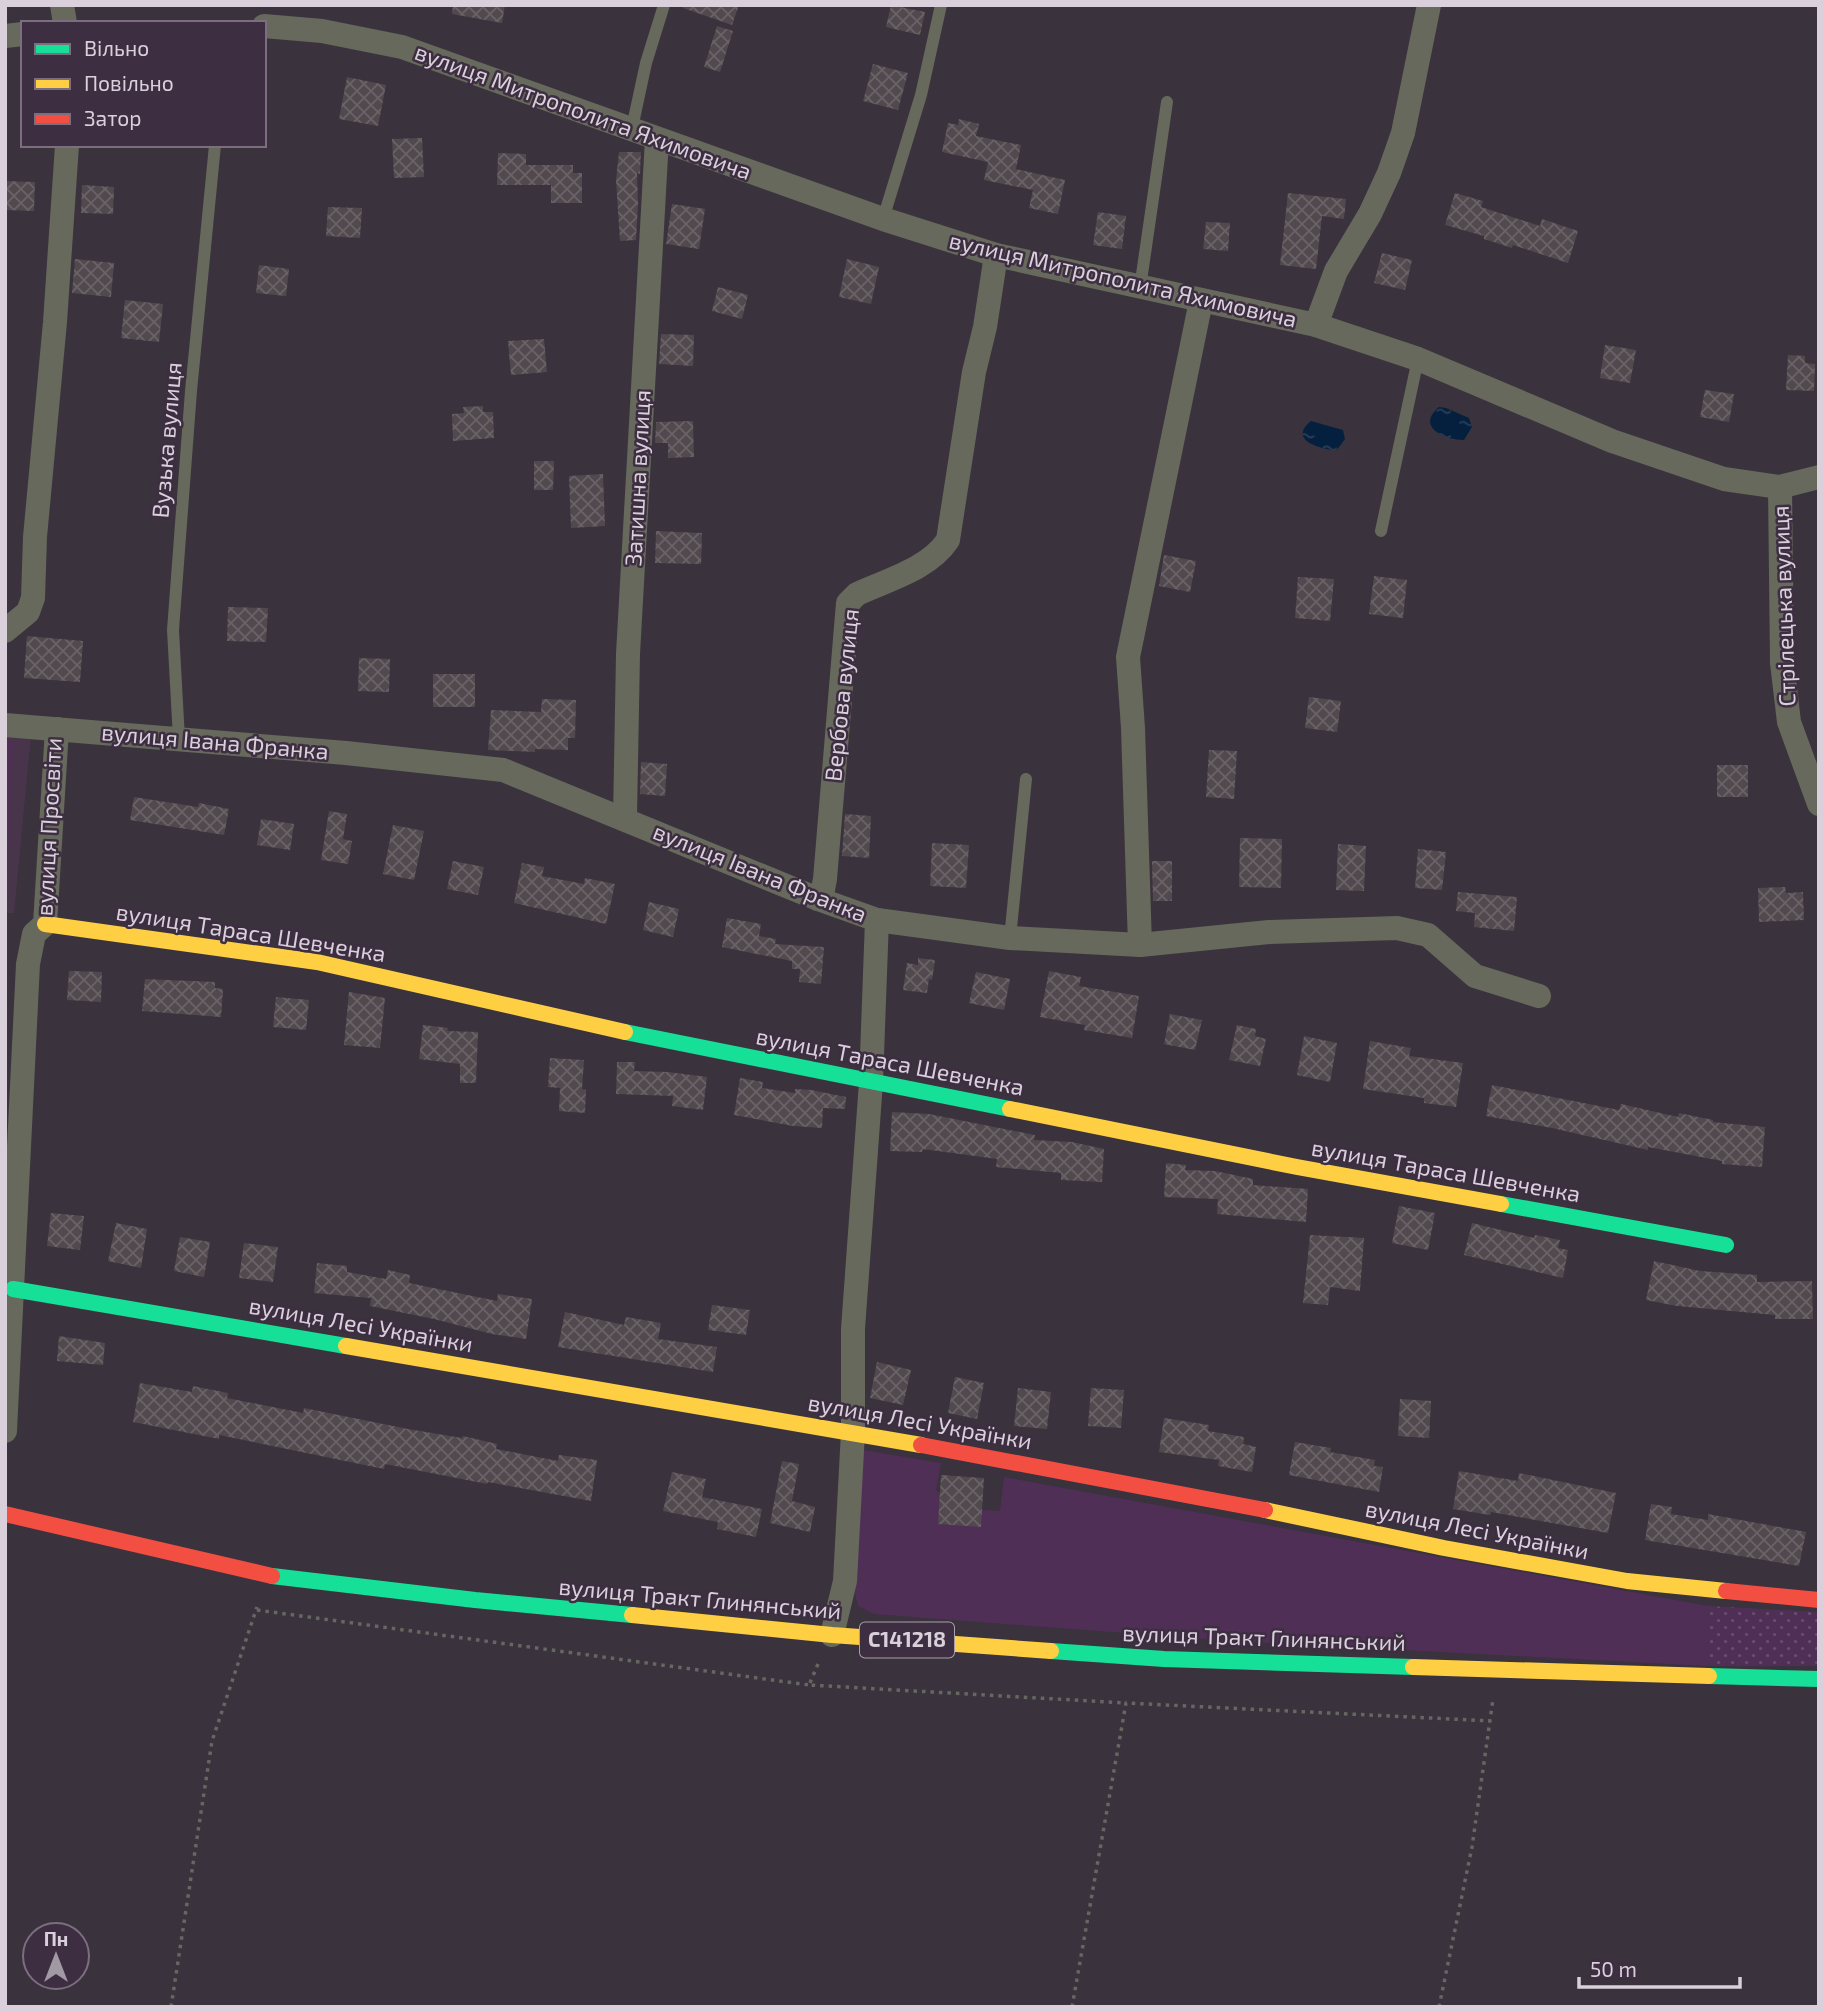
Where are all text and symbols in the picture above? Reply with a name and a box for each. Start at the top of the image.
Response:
legend [21,21,266,147]
text: Вільно [84,35,149,60]
street label: вулиця Митрополита Яхимовича [411,37,755,186]
text: Повільно [84,70,174,95]
text: Затор [84,105,142,130]
street label: вулиця Митрополита Яхимовича [946,225,1300,334]
street label: Вузька вулиця [145,361,188,519]
street label: Затишна вулиця [618,389,657,567]
street label: Стрілецька вулиця [1765,505,1802,707]
street label: Вербова вулиця [818,607,865,783]
street label: вулиця Івана Франка [100,717,330,766]
street label: вулиця Просвіти [29,737,68,917]
street label: вулиця Івана Франка [649,816,871,929]
street label: вулиця Тараса Шевченка [114,897,388,968]
street label: вулиця Тараса Шевченка [753,1021,1027,1102]
street label: вулиця Тараса Шевченка [1309,1133,1583,1208]
street label: вулиця Лесі Українки [247,1291,475,1359]
street label: вулиця Лесі Українки [806,1388,1034,1456]
street label: вулиця Лесі Українки [1363,1494,1591,1565]
street label: вулиця Тракт Глинянський [558,1572,843,1625]
street label: вулиця Тракт Глинянський [1122,1618,1406,1657]
road number: С141218 [860,1622,954,1658]
north arrow [21,1921,91,1991]
text: Пн [44,1927,68,1950]
scale bar [1579,1946,1740,1990]
text: 50 m [1590,1956,1637,1981]

